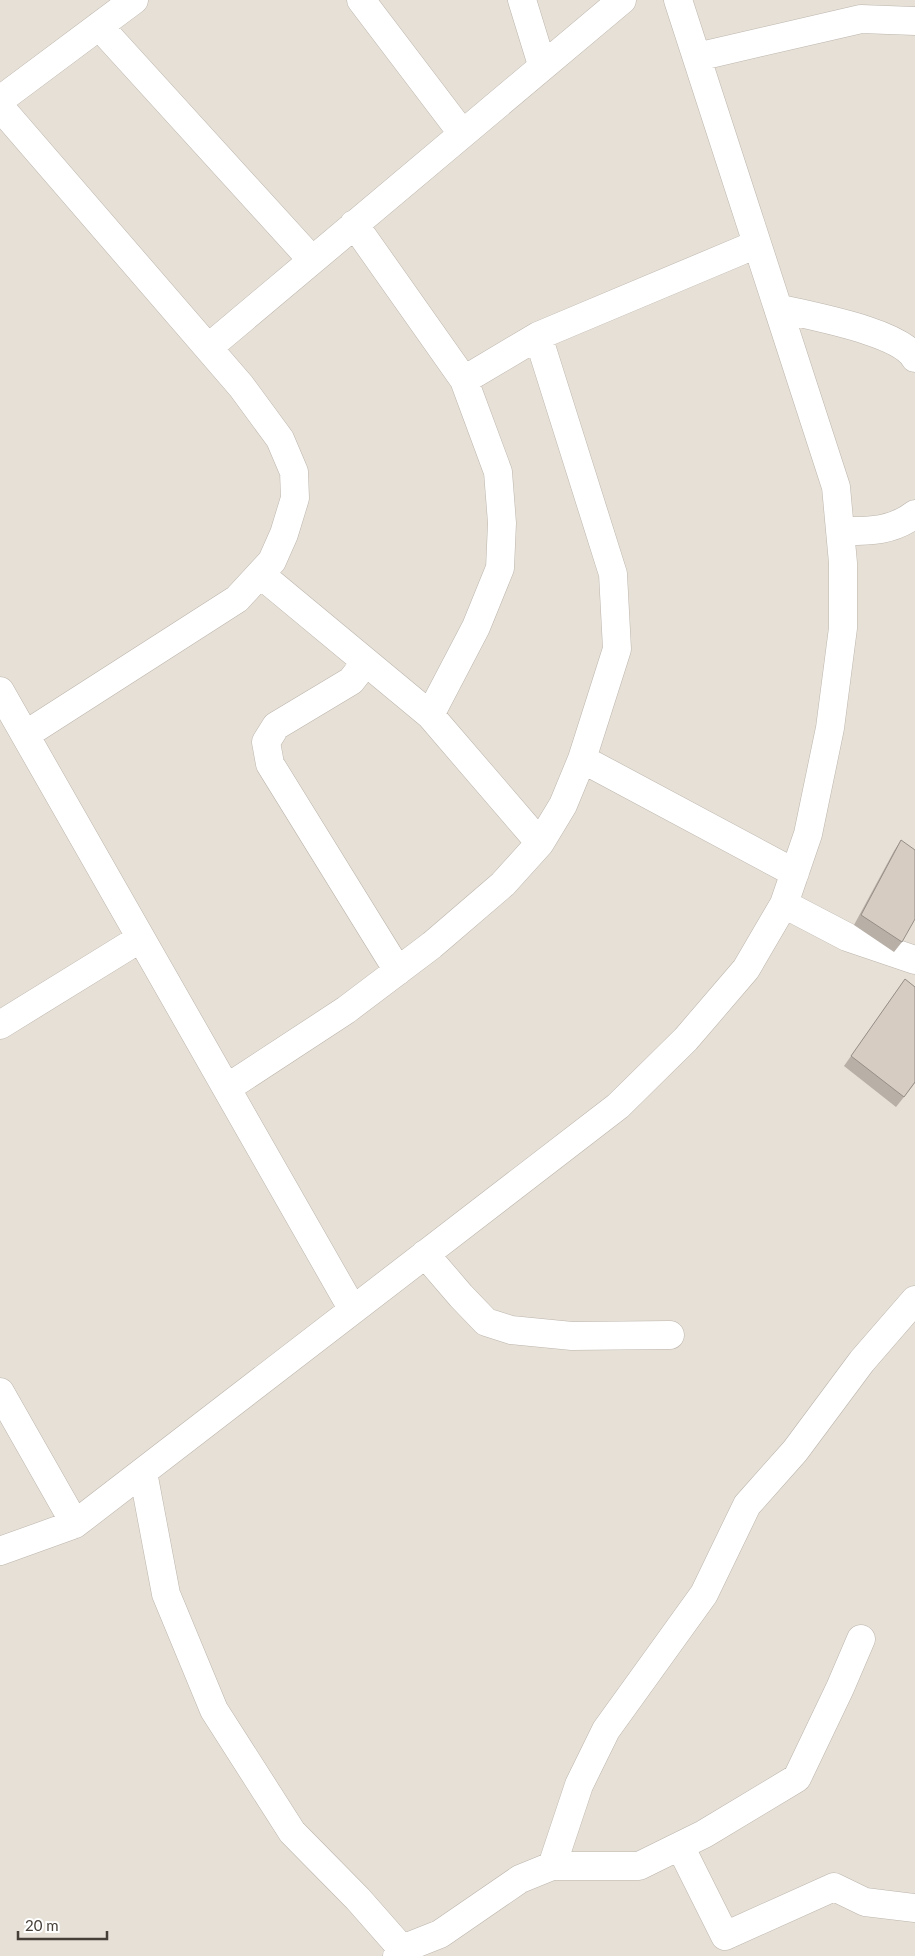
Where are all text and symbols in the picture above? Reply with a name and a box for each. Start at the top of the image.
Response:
scale bar [18,1908,106,1940]
text: 20 m [25,1916,59,1934]

